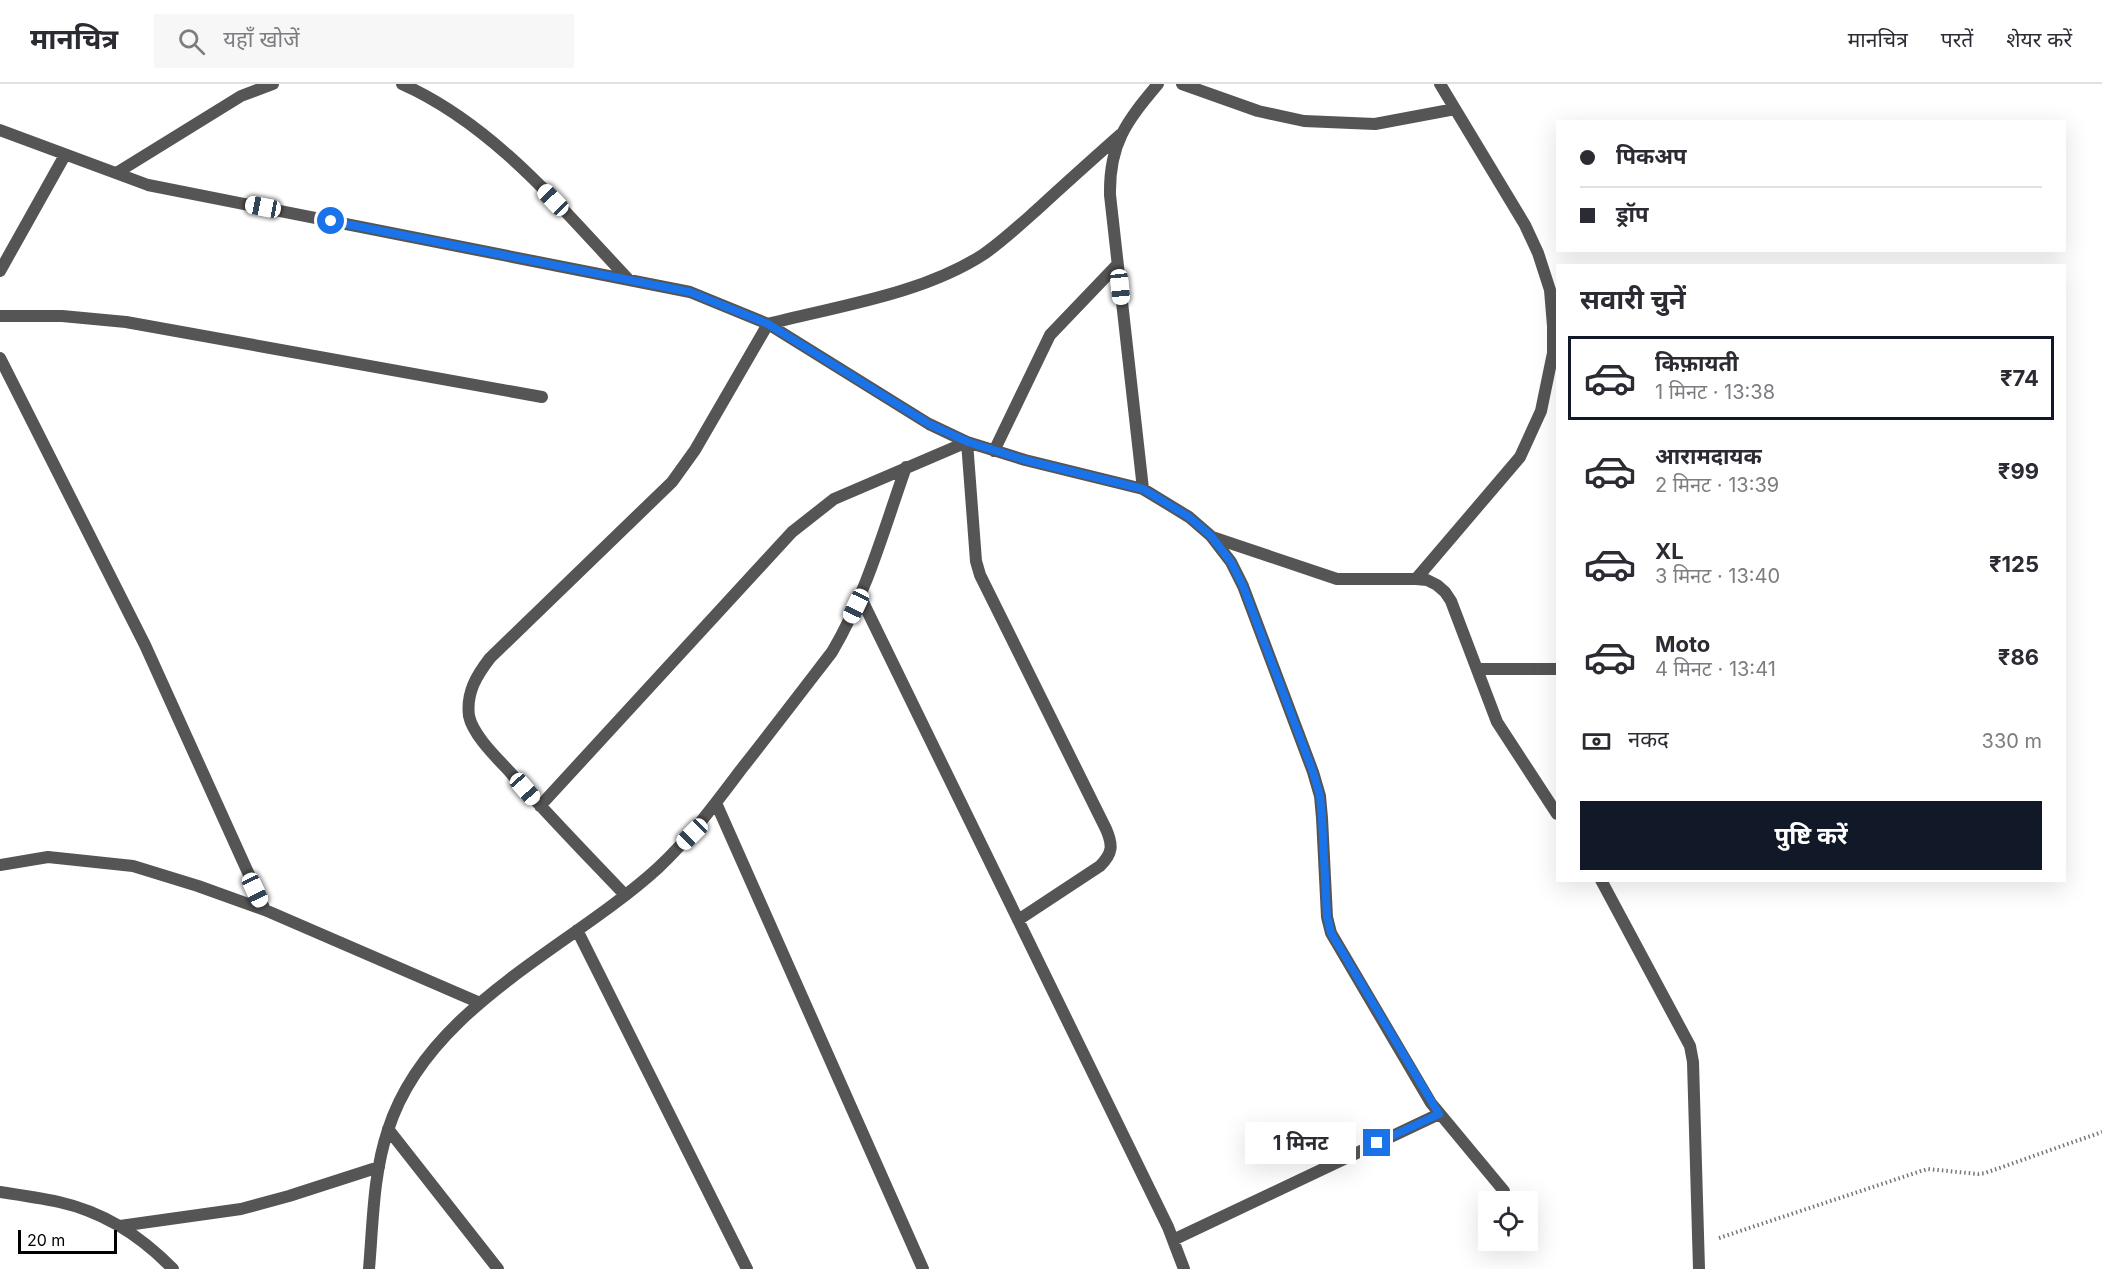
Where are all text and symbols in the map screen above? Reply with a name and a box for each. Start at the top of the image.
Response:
search box [154,14,574,68]
text: मानचित्र [30,22,118,56]
icon: search [175,25,208,58]
text: यहाँ खोजें [223,26,300,52]
text: मानचित्र [1848,27,1908,52]
text: परतें [1941,27,1973,52]
text: शेयर करें [2006,27,2072,52]
text: पिकअप [1616,143,1687,169]
car [534,181,572,219]
car [244,195,282,219]
text: ड्रॉप [1616,201,1649,227]
route start [317,207,344,234]
car [1109,268,1131,306]
text: सवारी चुनें [1580,283,1686,316]
text: किफ़ायती [1655,350,1739,376]
icon: car [1583,351,1637,405]
text: ₹74 [2000,365,2039,391]
text: 1 मिनट · 13:38 [1655,380,1775,404]
text: आरामदायक [1655,443,1762,469]
icon: car [1583,444,1637,498]
text: ₹99 [1998,458,2039,484]
text: 2 मिनट · 13:39 [1655,473,1779,497]
icon: car [1583,537,1637,591]
text: XL [1655,538,1684,564]
text: ₹125 [1989,551,2039,577]
text: 3 मिनट · 13:40 [1655,564,1780,588]
car [840,586,872,626]
icon: car [1583,630,1637,684]
text: Moto [1655,631,1710,657]
text: ₹86 [1998,644,2039,670]
text: 4 मिनट · 13:41 [1655,657,1776,681]
icon: cash [1580,725,1613,758]
text: नकद [1628,726,1669,752]
text: 330 m [1982,729,2042,753]
car [506,770,544,808]
button: पुष्टि करें [1580,801,2042,870]
car [673,815,711,853]
car [239,870,271,910]
callout: 1 मिनट [1245,1122,1356,1164]
route end [1363,1129,1390,1156]
text: 1 मिनट [1273,1131,1328,1155]
map controls [1478,1191,1538,1251]
button: locate [1478,1191,1538,1251]
scale bar [18,1227,117,1254]
text: 20 m [27,1230,65,1250]

